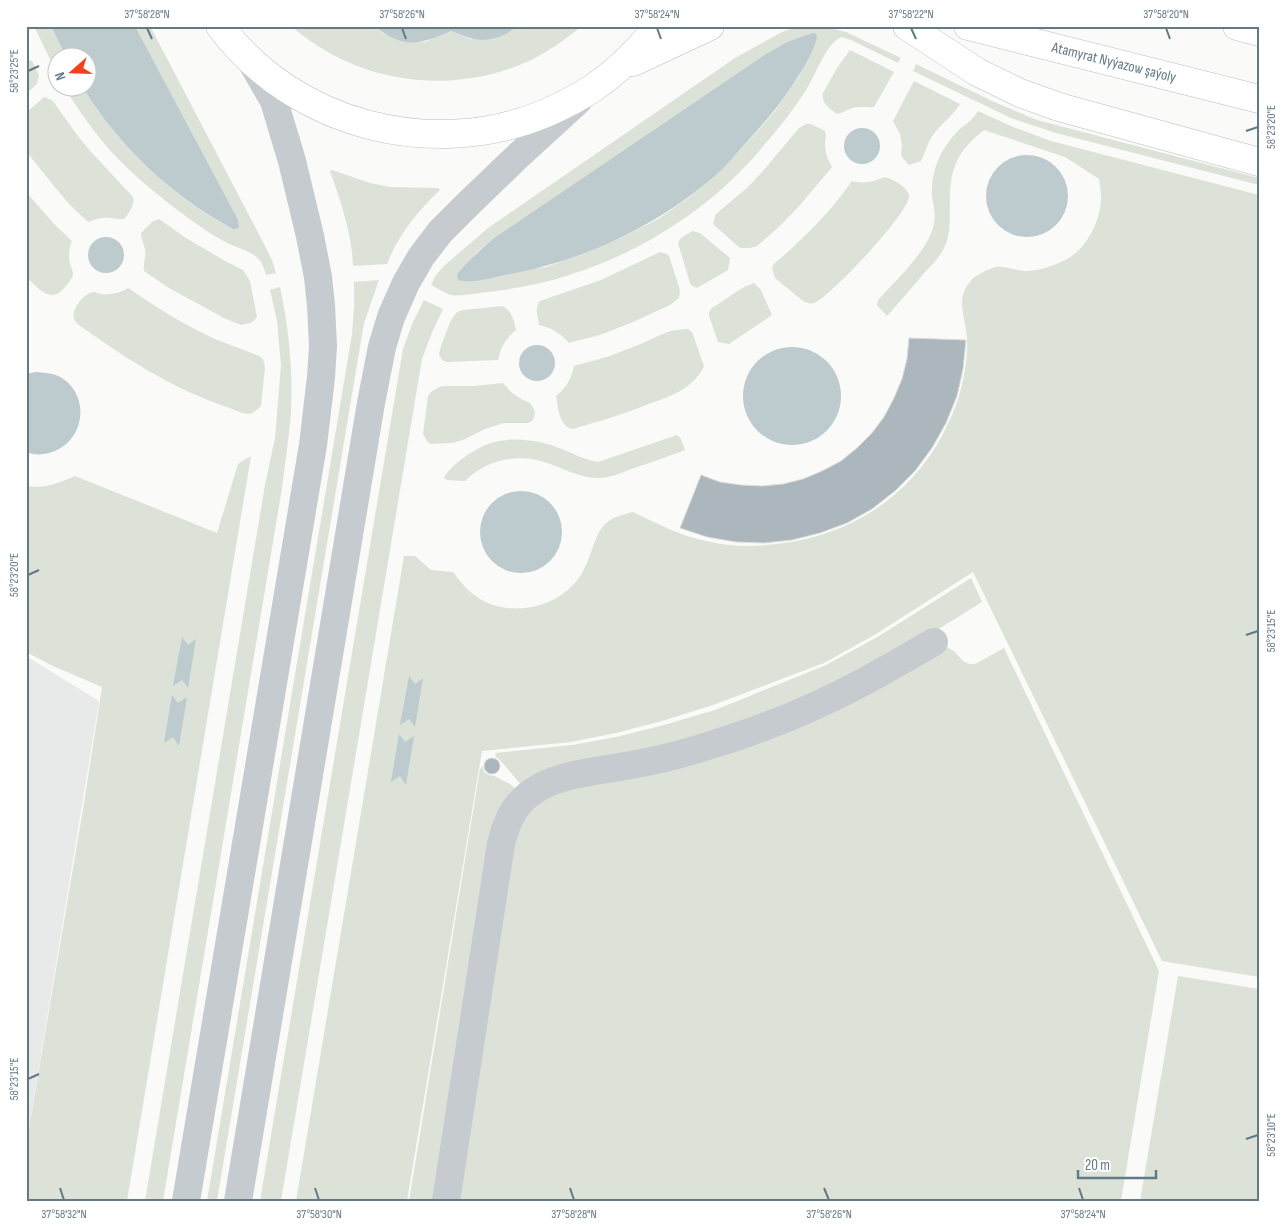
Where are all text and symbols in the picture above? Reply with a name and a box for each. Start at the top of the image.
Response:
text: 37°58'28"N [124,7,170,22]
text: 37°58'26"N [379,7,425,22]
text: 37°58'24"N [634,7,680,22]
text: 37°58'22"N [888,7,934,22]
text: 37°58'20"N [1143,7,1189,22]
street label: Atamyrat Nyýazow şaýoly [1049,38,1178,87]
north arrow [48,48,98,98]
text: 58°23'25"E [7,49,22,93]
text: N [51,70,70,83]
text: 58°23'20"E [1264,105,1279,149]
text: 58°23'20"E [7,553,22,597]
text: 58°23'15"E [1264,610,1279,652]
text: 58°23'15"E [7,1058,22,1100]
text: 58°23'10"E [1264,1113,1279,1157]
scale bar [1078,1147,1155,1179]
text: 20 m [1085,1156,1110,1175]
text: 37°58'32"N [41,1207,87,1222]
text: 37°58'30"N [296,1207,342,1222]
text: 37°58'28"N [551,1207,597,1222]
text: 37°58'26"N [806,1207,852,1222]
text: 37°58'24"N [1060,1207,1106,1222]

